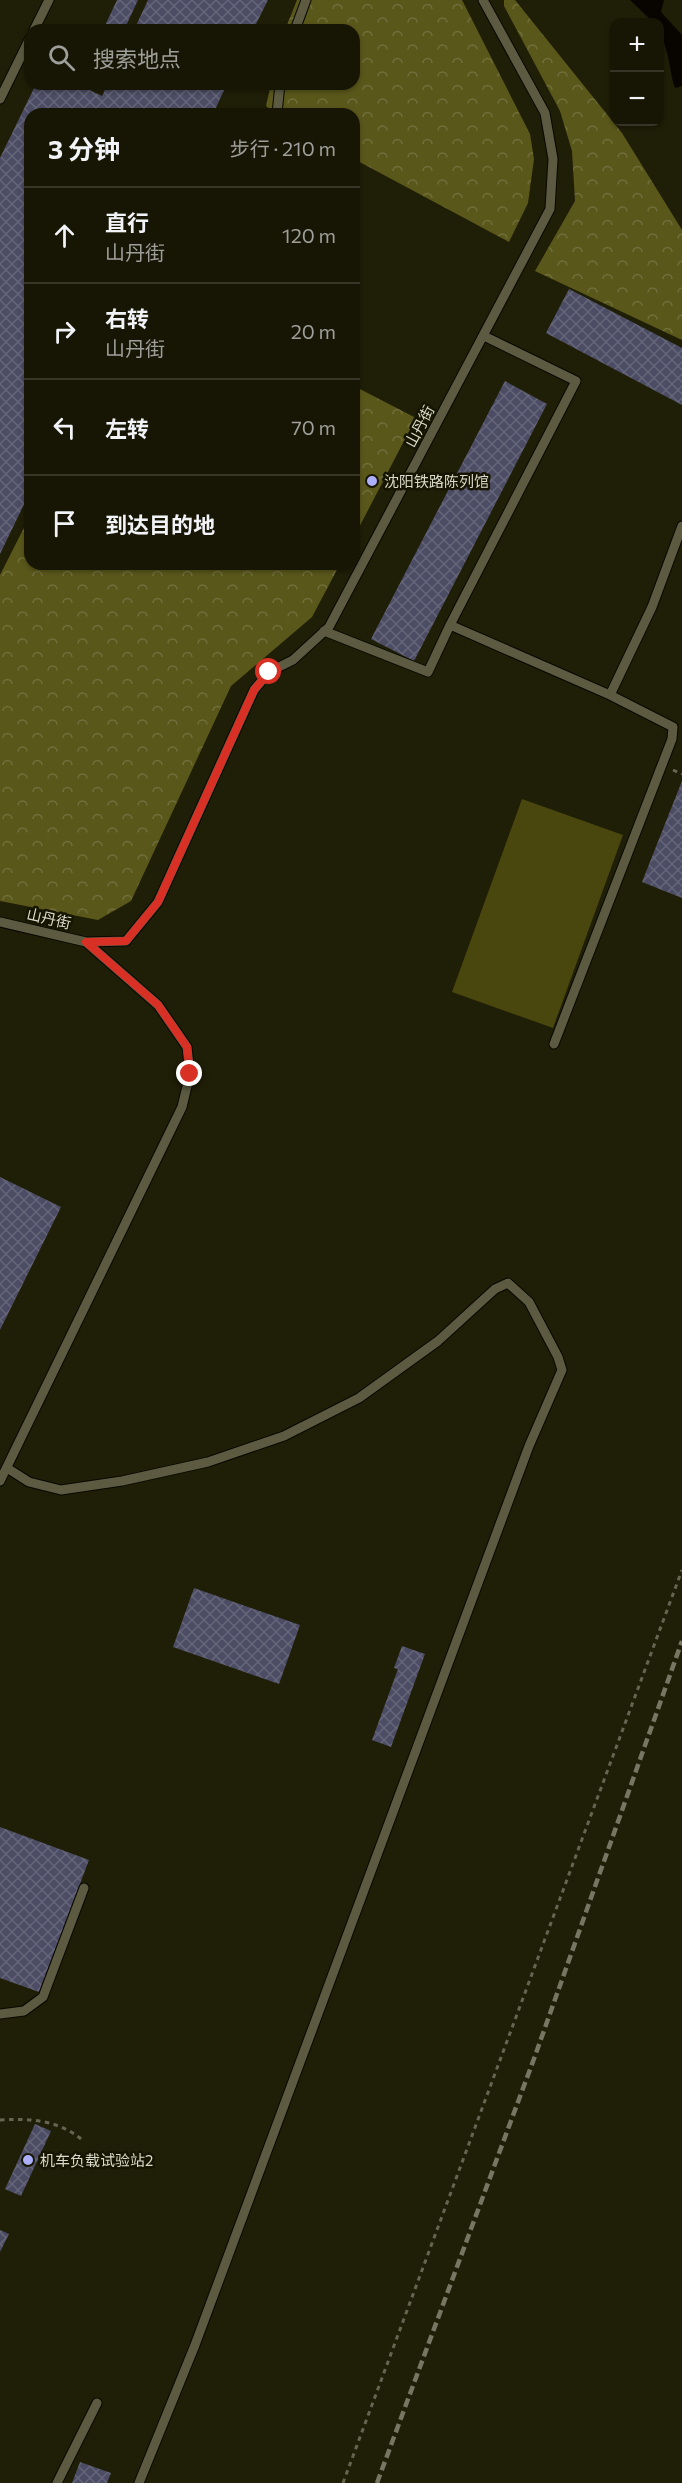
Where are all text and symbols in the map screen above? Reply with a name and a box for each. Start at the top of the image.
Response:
map controls [610,18,664,126]
button: + [610,18,664,72]
search box [24,24,360,90]
icon: search [45,41,78,74]
text: 搜索地点 [93,45,181,72]
button: − [610,72,664,126]
text: 3 分钟 [48,133,120,164]
text: 步行 · 210 m [230,136,336,160]
text: 直行 [105,209,149,236]
icon: ahead [48,219,81,252]
text: 120 m [282,223,336,247]
text: 山丹街 [105,240,165,264]
text: 右转 [105,305,149,332]
icon: right [48,315,81,348]
text: 20 m [291,319,336,343]
text: 山丹街 [105,336,165,360]
street label: 山丹街 [400,402,438,450]
icon: left [48,411,81,444]
text: 左转 [105,415,149,442]
text: 70 m [291,415,336,439]
place label: 沈阳铁路陈列馆 [384,472,489,490]
marker: 沈阳铁路陈列馆 [365,474,379,488]
icon: arrive [48,507,81,540]
text: 到达目的地 [105,511,215,538]
route start [255,658,281,684]
street label: 山丹街 [25,904,73,932]
route end [176,1060,202,1086]
place label: 机车负载试验站2 [40,2151,153,2169]
marker: 机车负载试验站2 [21,2153,35,2167]

